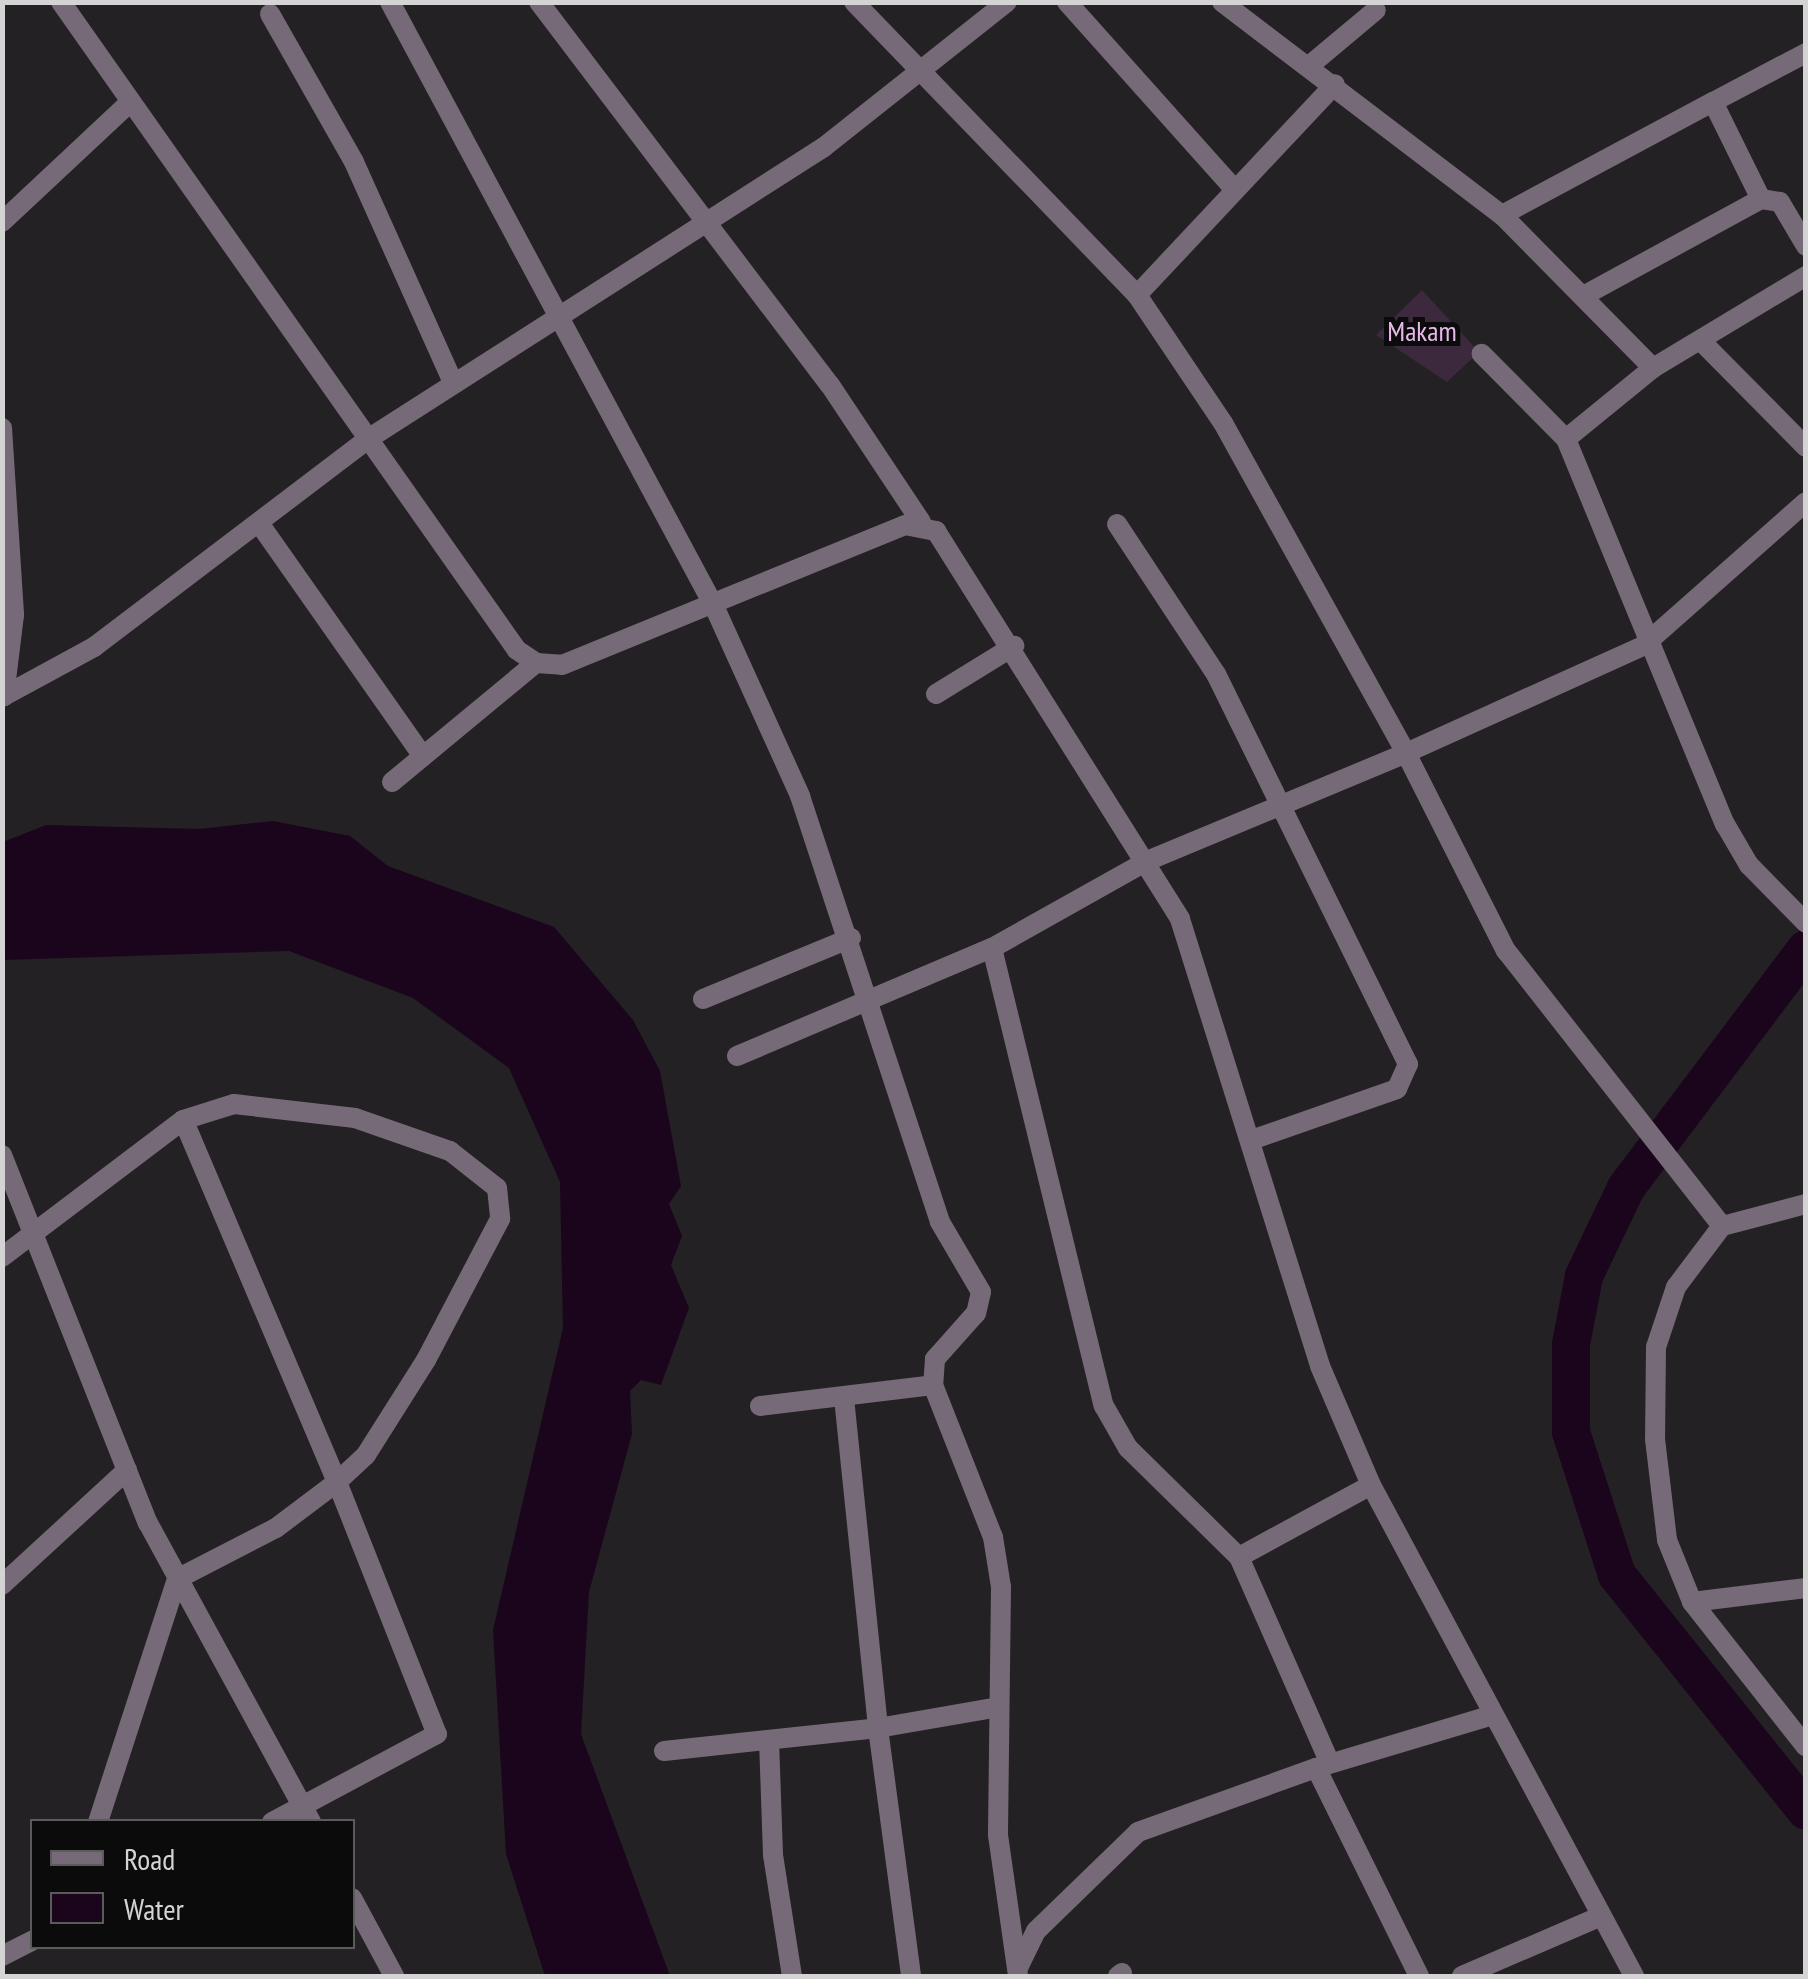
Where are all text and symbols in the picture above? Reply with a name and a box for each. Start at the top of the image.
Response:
park label: Makam [1387,314,1457,348]
legend [30,1819,355,1949]
text: Road [124,1839,175,1878]
text: Water [124,1889,184,1928]

